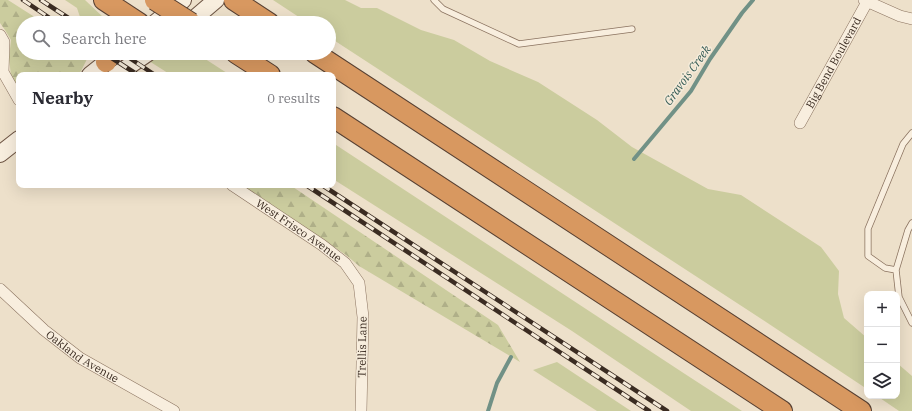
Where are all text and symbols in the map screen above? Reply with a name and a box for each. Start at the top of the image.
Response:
street label: Big Bend Boulevard [803,14,864,111]
search box [16,16,336,60]
icon: search [30,27,52,49]
text: Search here [62,29,147,48]
water label: Gravois Creek [660,41,714,108]
text: Nearby [32,87,93,109]
text: 0 results [267,90,320,107]
street label: West Frisco Avenue [253,196,345,265]
map controls [864,291,900,399]
button: + [864,291,900,327]
street label: Trellis Lane [354,316,370,378]
street label: Oakland Avenue [43,327,121,386]
button: − [864,327,900,363]
button: layers [864,363,900,399]

